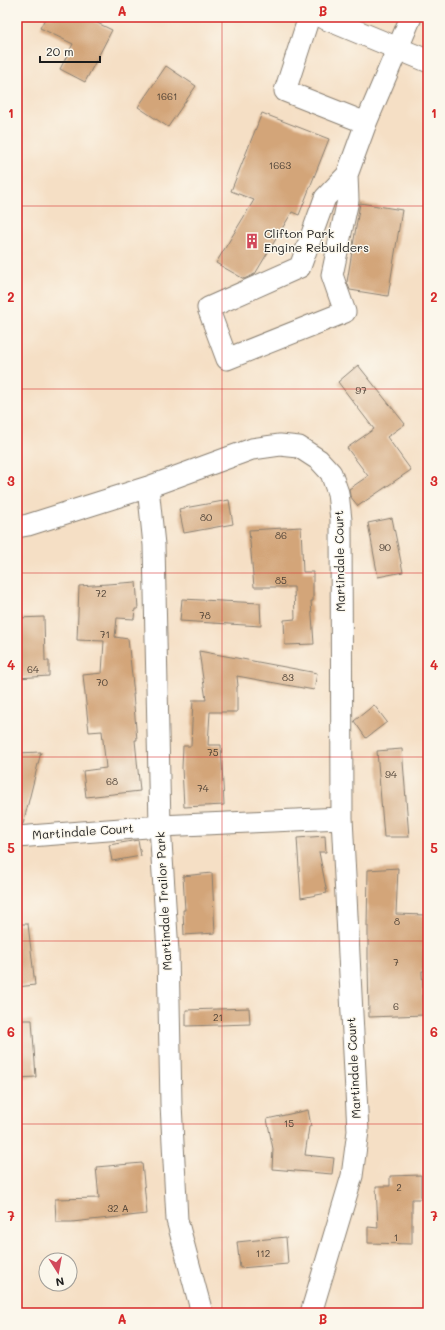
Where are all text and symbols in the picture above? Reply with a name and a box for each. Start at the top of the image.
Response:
text: A [117,2,127,19]
text: B [319,2,328,19]
scale bar [40,38,100,64]
text: 20 m [46,43,74,59]
house number: 1661 [156,89,178,103]
text: 1 [8,104,14,121]
text: 1 [431,104,437,121]
house number: 1663 [269,158,291,172]
place label: Clifton Park Engine Rebuilders [264,225,369,255]
building icon: Clifton Park Engine Rebuilders [243,232,261,250]
text: 2 [7,288,15,305]
text: 2 [430,288,438,305]
house number: 97 [355,383,367,397]
text: 3 [7,472,15,489]
text: 3 [430,472,438,489]
house number: 80 [200,510,212,524]
street label: Martindale Court [330,510,348,612]
house number: 86 [275,528,287,542]
house number: 90 [379,540,391,554]
house number: 85 [275,573,287,587]
house number: 72 [95,586,107,600]
house number: 78 [199,608,211,622]
house number: 71 [100,627,110,641]
text: 4 [7,656,15,673]
text: 4 [430,656,438,673]
house number: 64 [27,662,39,676]
house number: 83 [282,670,294,684]
house number: 70 [96,675,108,689]
house number: 75 [207,745,219,759]
house number: 94 [385,767,397,781]
house number: 68 [106,774,118,788]
house number: 74 [197,781,209,795]
street label: Martindale Court [32,819,134,843]
street label: Martindale Trailor Park [151,831,175,971]
text: 5 [7,839,15,856]
text: 5 [430,839,438,856]
house number: 8 [394,914,400,928]
house number: 7 [393,955,399,969]
house number: 6 [393,999,399,1013]
house number: 21 [213,1010,223,1024]
street label: Martindale Court [342,1017,364,1119]
text: 6 [7,1023,15,1040]
text: 6 [430,1023,438,1040]
house number: 15 [284,1116,294,1130]
house number: 2 [396,1180,402,1194]
house number: 32 A [107,1201,129,1215]
text: 7 [7,1207,15,1224]
text: 7 [430,1207,438,1224]
house number: 1 [394,1230,398,1244]
house number: 112 [256,1246,270,1260]
north arrow [38,1252,78,1292]
text: N [54,1274,66,1290]
text: A [117,1310,127,1327]
text: B [319,1310,328,1327]

